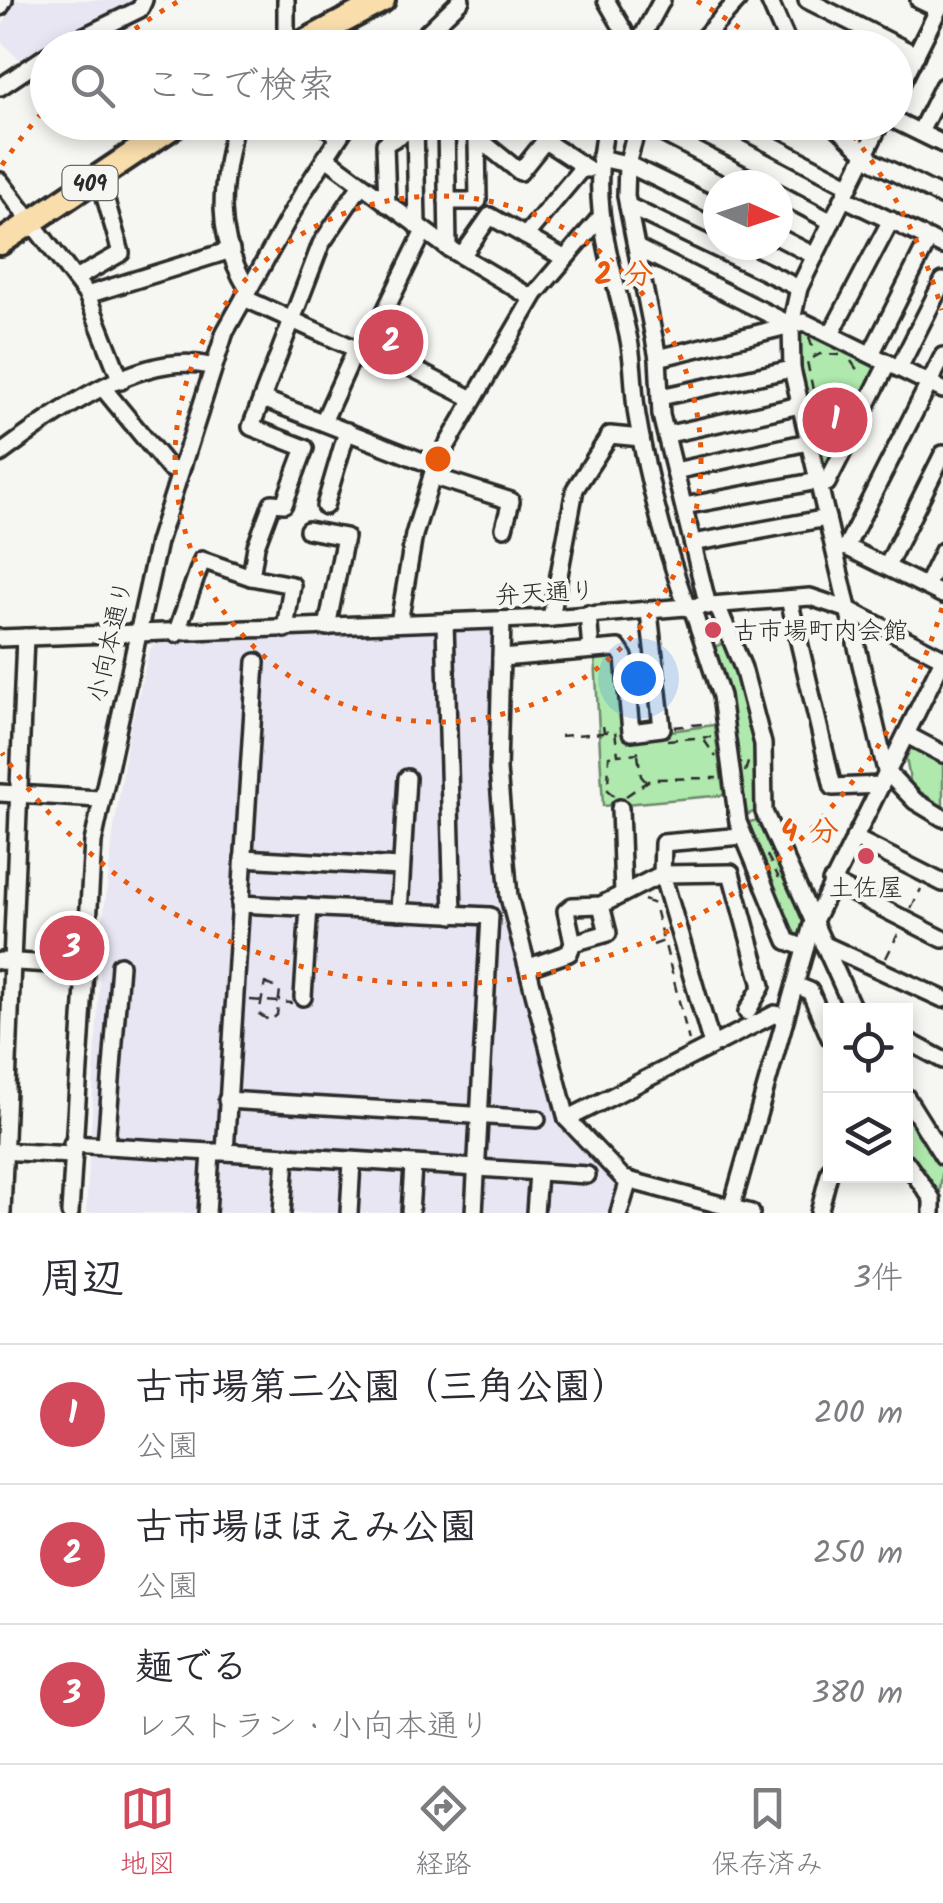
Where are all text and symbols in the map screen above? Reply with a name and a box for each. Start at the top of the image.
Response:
search box [30,30,913,140]
text: ここで検索 [145,57,335,117]
icon: search [65,58,120,113]
road number: 409 [62,166,118,200]
north arrow [703,170,793,260]
text: 2 分 [594,252,654,300]
pin: 2 [358,304,424,380]
pin: 1 [802,382,868,458]
centre of rings [420,441,456,477]
street label: 弁天通り [494,571,596,617]
street label: 小向本通り [77,576,144,707]
place label: 古市場町内会館 [733,612,908,652]
marker: 古市場町内会館 [702,619,724,641]
your location [613,653,664,704]
text: 4 分 [781,809,839,857]
marker: 土佐屋 [855,845,877,867]
place label: 土佐屋 [828,869,904,909]
pin: 3 [40,910,104,986]
map controls [823,1003,913,1183]
button: locate [823,1003,913,1093]
button: layers [823,1093,913,1183]
text: 周辺 [40,1247,124,1314]
text: 3件 [853,1254,903,1305]
text: 古市場第二公園（三角公園） [135,1359,629,1419]
text: 1 [68,1389,77,1440]
text: 200 m [814,1389,903,1440]
text: 公園 [135,1422,199,1473]
text: 古市場ほほえみ公園 [135,1499,477,1559]
text: 2 [63,1529,82,1580]
text: 250 m [813,1529,903,1580]
text: 公園 [135,1562,199,1613]
text: 麺でる [135,1639,249,1699]
text: 3 [64,1669,81,1720]
text: 380 m [811,1669,903,1720]
text: レストラン · 小向本通り [135,1702,491,1753]
tab: 地図 [120,1781,176,1888]
tab: 経路 [415,1781,471,1888]
tab: 保存済み [711,1781,823,1888]

